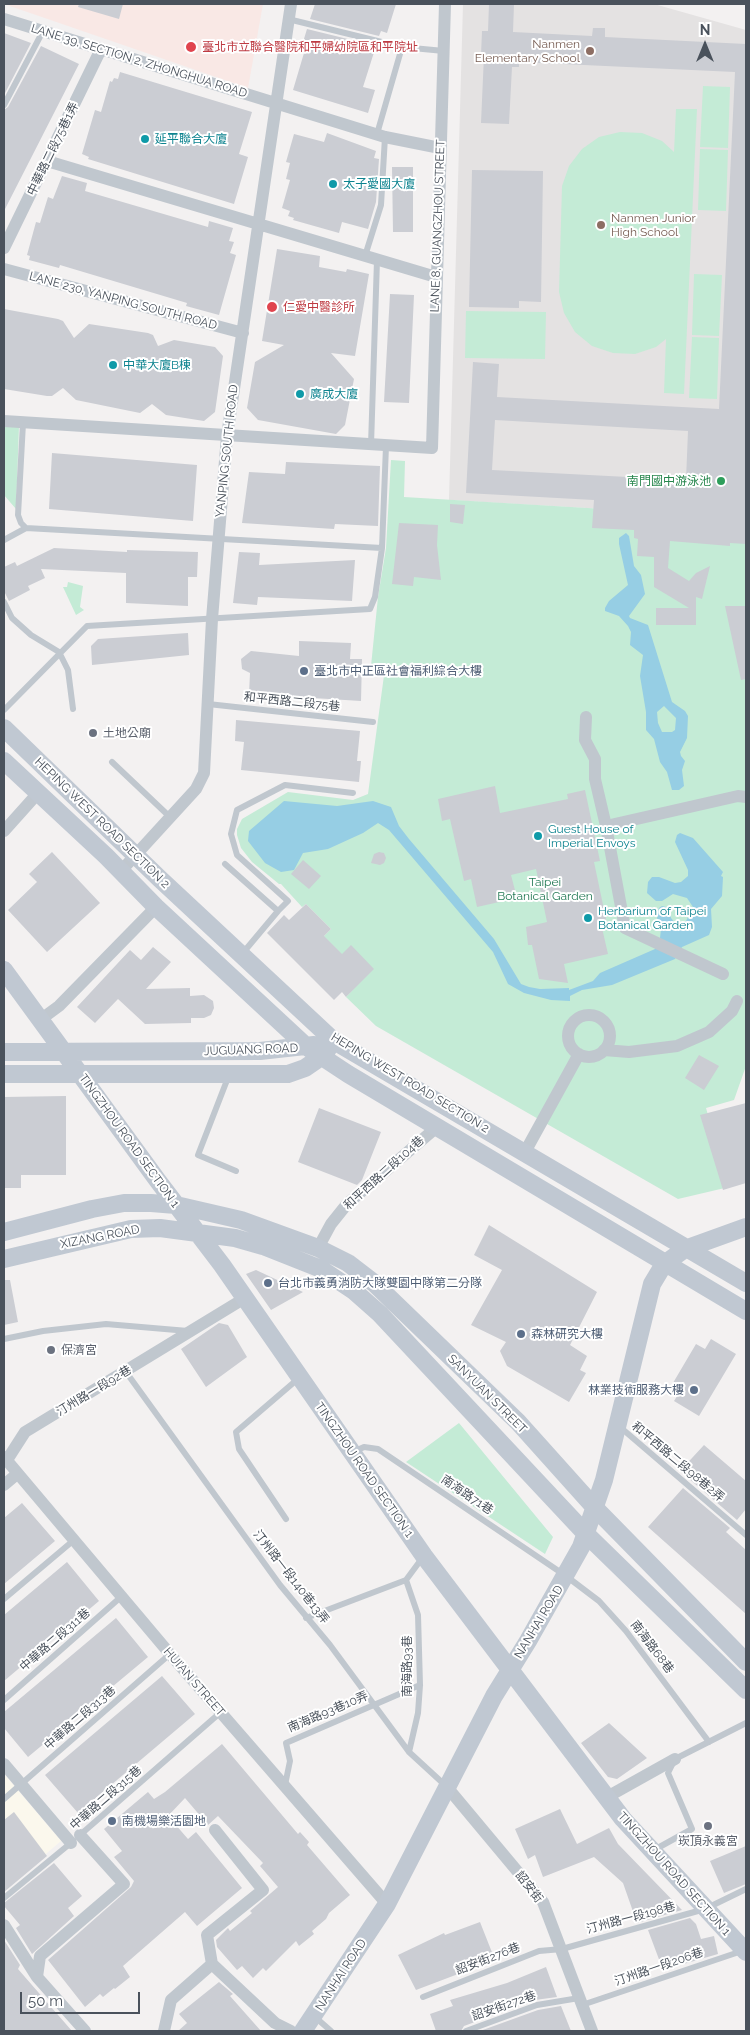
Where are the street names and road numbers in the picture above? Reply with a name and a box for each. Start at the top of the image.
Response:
street label: LANE 39, SECTION 2, ZHONGHUA ROAD [29,21,249,101]
street label: 中華路二段75巷1弄 [24,100,82,198]
street label: LANE 8, GUANGZHOU STREET [428,139,448,313]
street label: LANE 230, YANPING SOUTH ROAD [27,269,219,333]
street label: YANPING SOUTH ROAD [213,384,241,518]
street label: 和平西路二段75巷 [243,690,341,714]
street label: HEPING WEST ROAD SECTION 2 [32,755,172,891]
street label: HEPING WEST ROAD SECTION 2 [328,1030,492,1136]
street label: JUGUANG ROAD [204,1041,298,1059]
street label: TINGZHOU ROAD SECTION 1 [76,1071,182,1211]
street label: 和平西路二段104巷 [341,1133,427,1213]
street label: XIZANG ROAD [59,1222,141,1252]
street label: SANYUAN STREET [444,1351,530,1437]
street label: 汀州路一段92巷 [54,1363,134,1419]
street label: TINGZHOU ROAD SECTION 1 [312,1400,416,1540]
street label: 和平西路二段98巷2弄 [629,1419,727,1505]
street label: 南海路71巷 [438,1472,496,1518]
street label: 汀州路一段140巷13弄 [250,1527,332,1627]
street label: NANHAI ROAD [511,1583,567,1661]
street label: 中華路二段311巷 [17,1605,93,1675]
street label: 南海路68巷 [627,1618,677,1676]
street label: 南海路93巷 [400,1635,414,1697]
street label: HUI’AN STREET [160,1645,228,1719]
street label: 中華路二段313巷 [41,1683,119,1753]
street label: 南海路93巷10弄 [286,1689,370,1735]
street label: 中華路二段315巷 [67,1763,145,1833]
street label: TINGZHOU ROAD SECTION 1 [615,1809,733,1939]
street label: 詔安街 [512,1868,546,1906]
street label: 汀州路一段198巷 [585,1899,677,1937]
street label: NANHAI ROAD [312,1936,370,2014]
street label: 詔安街276巷 [454,1940,522,1978]
street label: 汀州路一段206巷 [613,1945,705,1989]
street label: 詔安街272巷 [470,1988,538,2024]

